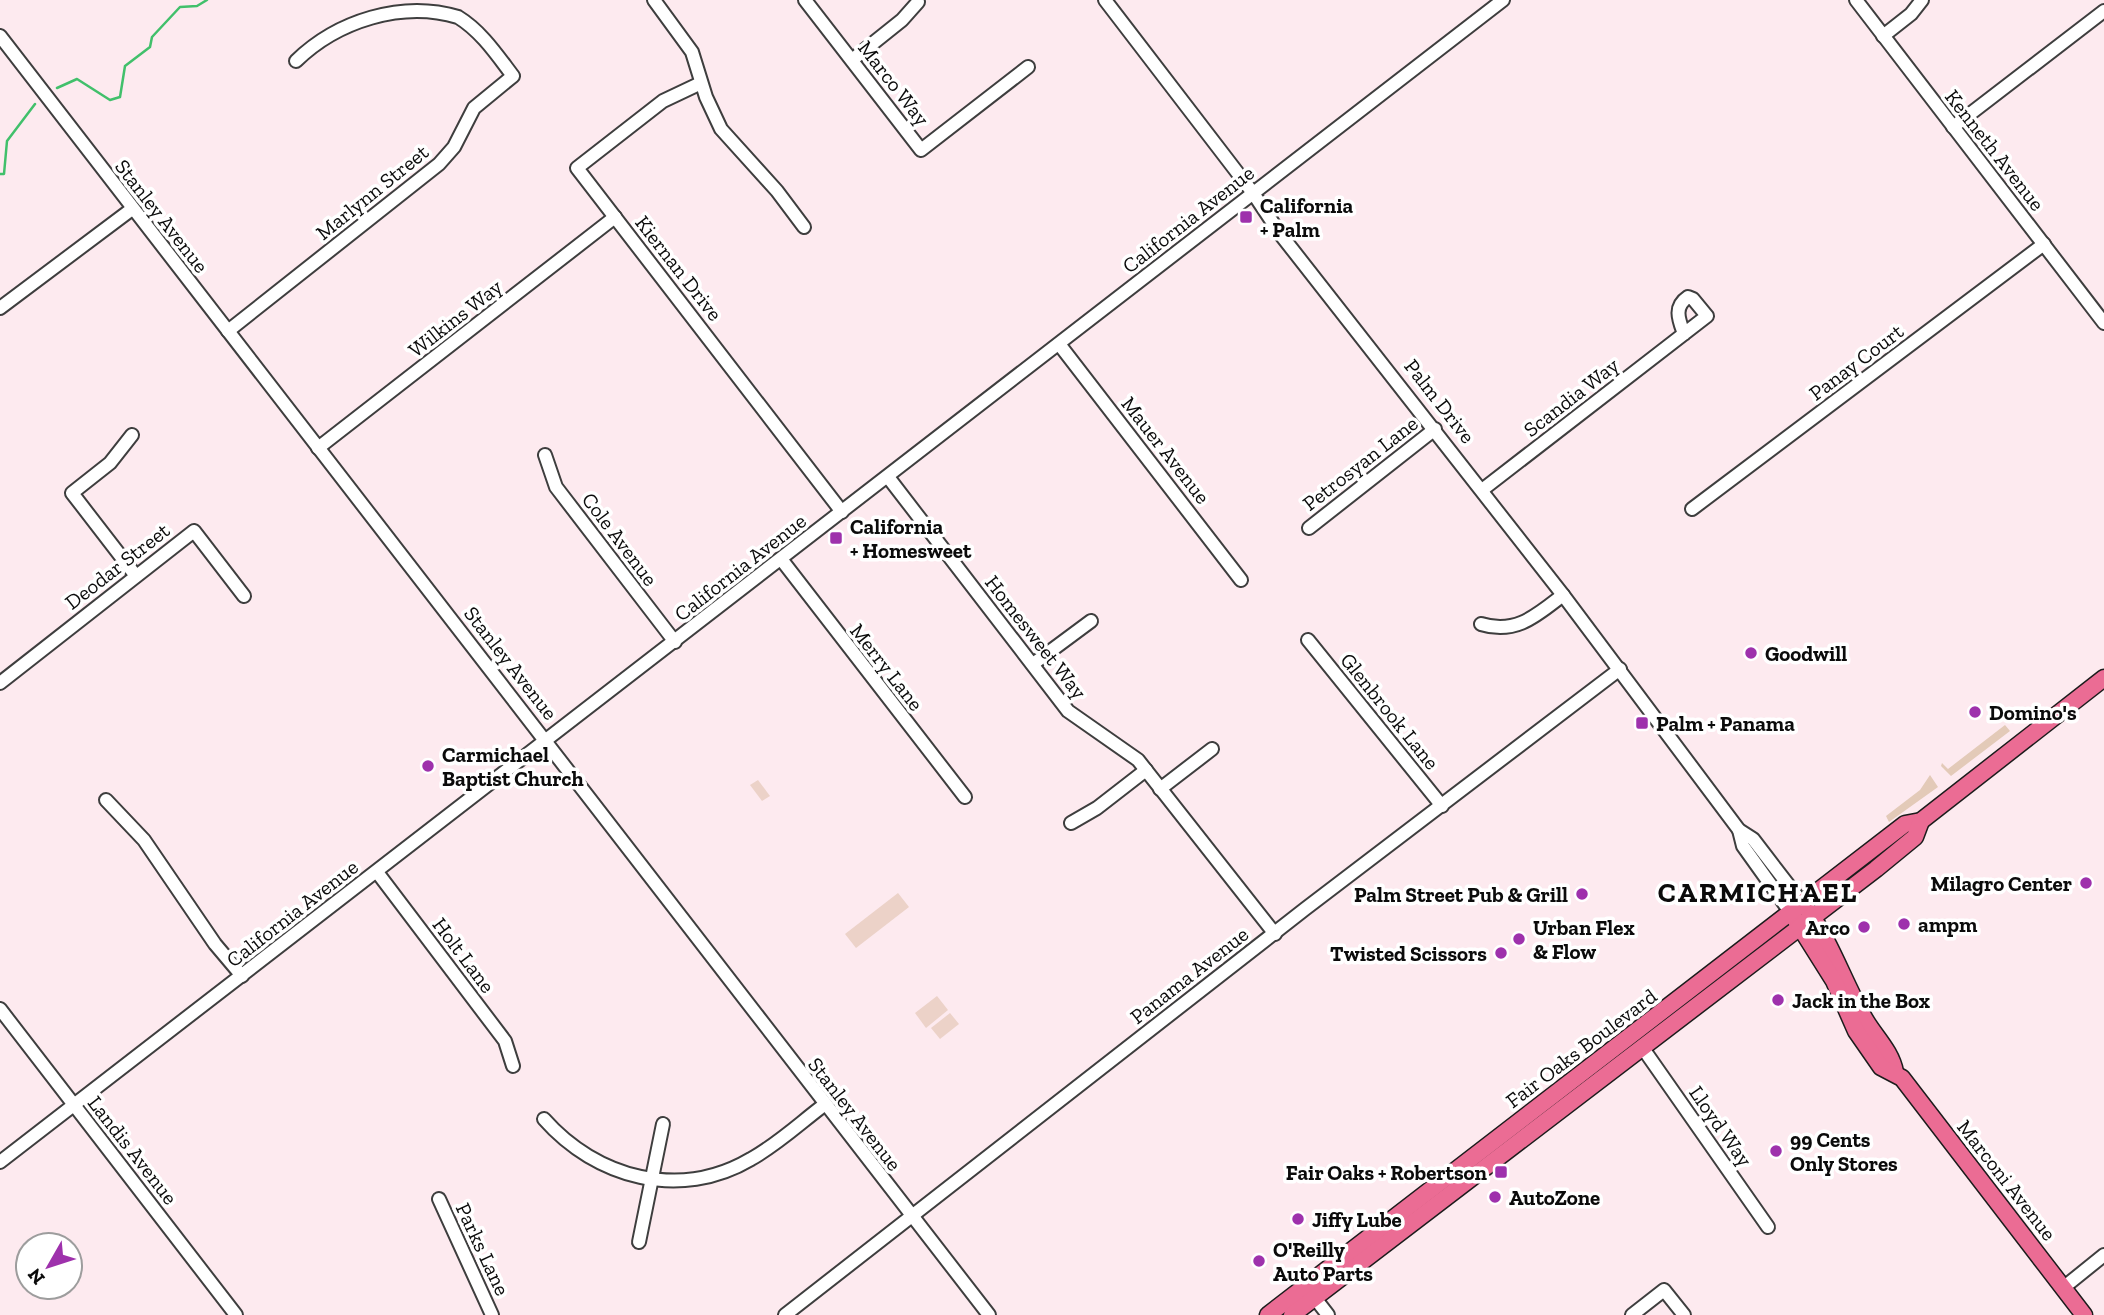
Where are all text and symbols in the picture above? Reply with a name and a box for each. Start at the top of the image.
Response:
street label: Marco Way [853,36,935,131]
street label: Kenneth Avenue [1940,84,2050,216]
street label: Marlynn Street [311,139,433,245]
street label: Stanley Avenue [110,154,214,278]
street label: California Avenue [1117,160,1259,278]
place label: California + Palm [1260,193,1353,242]
marker: California + Palm [1238,209,1254,225]
street label: Kiernan Drive [630,210,728,326]
street label: Wilkins Way [403,274,507,362]
street label: Panay Court [1804,318,1908,406]
street label: Scandia Way [1518,352,1624,442]
street label: Palm Drive [1399,354,1481,448]
street label: Mauer Avenue [1116,391,1216,509]
street label: Petrosyan Lane [1297,410,1423,516]
street label: Cole Avenue [577,487,663,591]
street label: California Avenue [669,508,811,626]
place label: California + Homesweet [850,514,972,563]
street label: Deodar Street [60,517,174,615]
marker: California + Homesweet [828,530,844,546]
street label: Homesweet Way [980,570,1092,704]
street label: Stanley Avenue [459,601,563,725]
street label: Merry Lane [845,618,929,716]
place label: Goodwill [1765,641,1847,666]
marker: Goodwill [1743,645,1759,661]
street label: Glenbrook Lane [1335,648,1445,774]
place label: Domino's [1989,700,2077,725]
marker: Domino's [1967,704,1983,720]
place label: Palm + Panama [1656,711,1795,736]
marker: Palm + Panama [1634,715,1650,731]
place label: Carmichael Baptist Church [442,742,584,791]
marker: Carmichael Baptist Church [420,758,436,774]
street label: California Avenue [221,854,363,972]
place label: Milagro Center [1930,871,2072,896]
marker: Milagro Center [2078,875,2094,891]
district label: CARMICHAEL [1658,876,1858,909]
place label: Palm Street Pub & Grill [1354,882,1568,907]
marker: Palm Street Pub & Grill [1574,886,1590,902]
street label: Holt Lane [428,912,500,998]
place label: ampm [1918,912,1978,937]
place label: Urban Flex & Flow [1533,915,1635,964]
place label: Arco [1805,915,1850,940]
marker: ampm [1896,916,1912,932]
marker: Arco [1856,919,1872,935]
street label: Panama Avenue [1125,921,1253,1029]
marker: Urban Flex & Flow [1511,931,1527,947]
place label: Twisted Scissors [1330,941,1487,966]
marker: Twisted Scissors [1493,945,1509,961]
street label: Fair Oaks Boulevard [1501,983,1662,1113]
place label: Jack in the Box [1792,988,1930,1013]
marker: Jack in the Box [1770,992,1786,1008]
street label: Stanley Avenue [803,1052,907,1176]
street label: Lloyd Way [1684,1081,1758,1171]
street label: Landis Avenue [83,1091,183,1209]
street label: Marconi Avenue [1952,1115,2062,1245]
place label: 99 Cents Only Stores [1790,1127,1898,1176]
marker: 99 Cents Only Stores [1768,1143,1784,1159]
place label: Fair Oaks + Robertson [1286,1160,1488,1185]
marker: Fair Oaks + Robertson [1493,1164,1509,1180]
place label: AutoZone [1509,1185,1600,1210]
marker: AutoZone [1487,1189,1503,1205]
street label: Parks Lane [451,1199,515,1299]
place label: Jiffy Lube [1312,1207,1402,1232]
marker: Jiffy Lube [1290,1211,1306,1227]
north arrow [14,1231,84,1301]
place label: O'Reilly Auto Parts [1273,1237,1373,1286]
marker: O'Reilly Auto Parts [1251,1253,1267,1269]
text: N [23,1264,50,1289]

